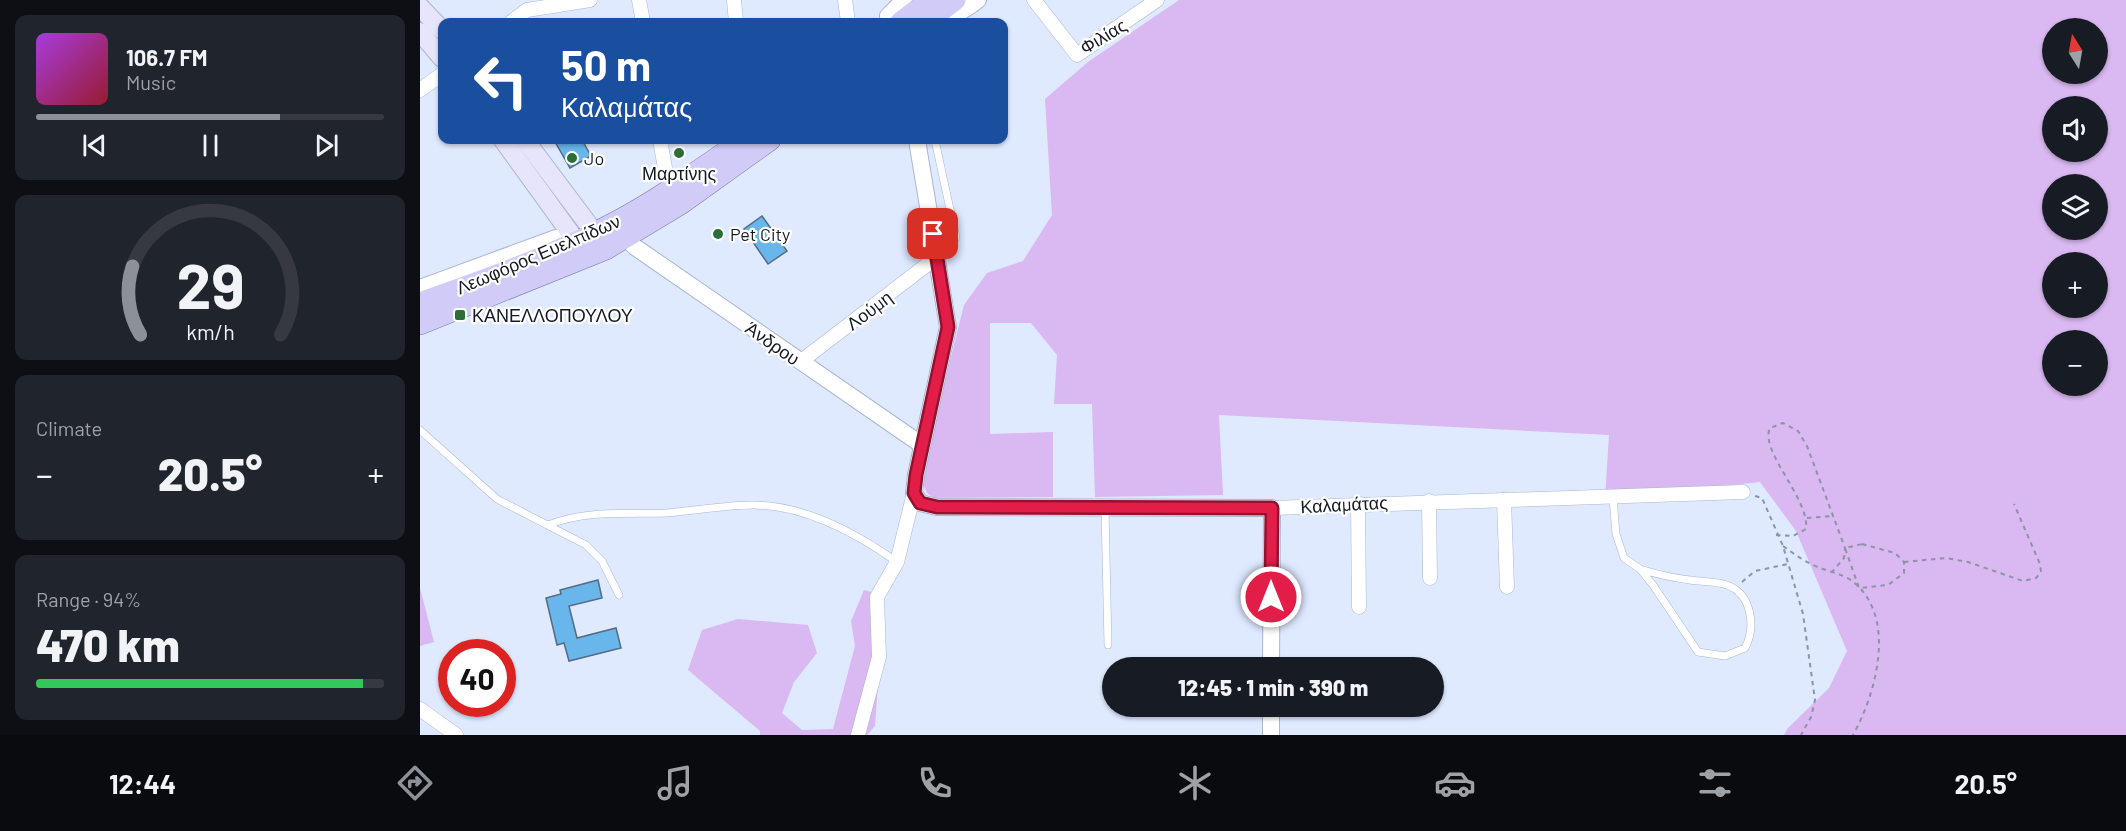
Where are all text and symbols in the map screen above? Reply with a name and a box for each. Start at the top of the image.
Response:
street label: Φιλίας [1076,13,1131,58]
north arrow [2042,18,2108,84]
map controls [2042,18,2108,396]
text: 50 m [561,39,651,89]
icon: left [462,42,540,120]
text: 106.7 FM [126,44,207,70]
text: Music [126,70,176,94]
text: Καλαμάτας [561,90,692,122]
button: sound [2042,96,2108,162]
icon: previous [78,129,111,162]
icon: pause [194,129,227,162]
icon: next [310,129,343,162]
marker: Μαρτίνης [672,146,686,160]
place label: Jo [584,147,604,169]
marker: Jo [565,151,579,165]
place label: Μαρτίνης [642,162,716,184]
button: layers [2042,174,2108,240]
pin [907,208,958,259]
street label: Λεωφόρος Ευελπίδων [453,210,623,298]
icon: arrive [916,217,949,250]
place label: Pet City [730,223,790,245]
marker: Pet City [711,227,725,241]
text: 29 [176,247,244,321]
button: + [2042,252,2108,318]
street label: Λούμη [842,286,896,334]
place label: ΚΑΝΕΛΛΟΠΟΥΛΟΥ [472,304,633,326]
marker: ΚΑΝΕΛΛΟΠΟΥΛΟΥ [453,308,467,322]
street label: Άνδρου [742,317,804,369]
text: km/h [186,319,234,344]
button: − [2042,330,2108,396]
text: Climate [36,416,102,440]
text: 20.5° [158,446,262,500]
text: − [36,454,53,494]
text: + [368,454,384,494]
street label: Καλαμάτας [1300,491,1389,517]
position arrow [1239,565,1303,629]
text: Range · 94% [36,587,141,611]
text: 470 km [36,617,180,671]
speed limit sign: 40 [438,639,516,717]
text: 12:45 · 1 min · 390 m [1178,674,1368,700]
icon: directions [394,762,436,804]
icon: music [654,762,696,804]
icon: phone [914,762,956,804]
icon: climate [1174,762,1216,804]
icon: car [1434,762,1476,804]
icon: filters [1694,762,1736,804]
text: 12:44 [109,767,176,799]
text: 20.5° [1954,767,2017,799]

